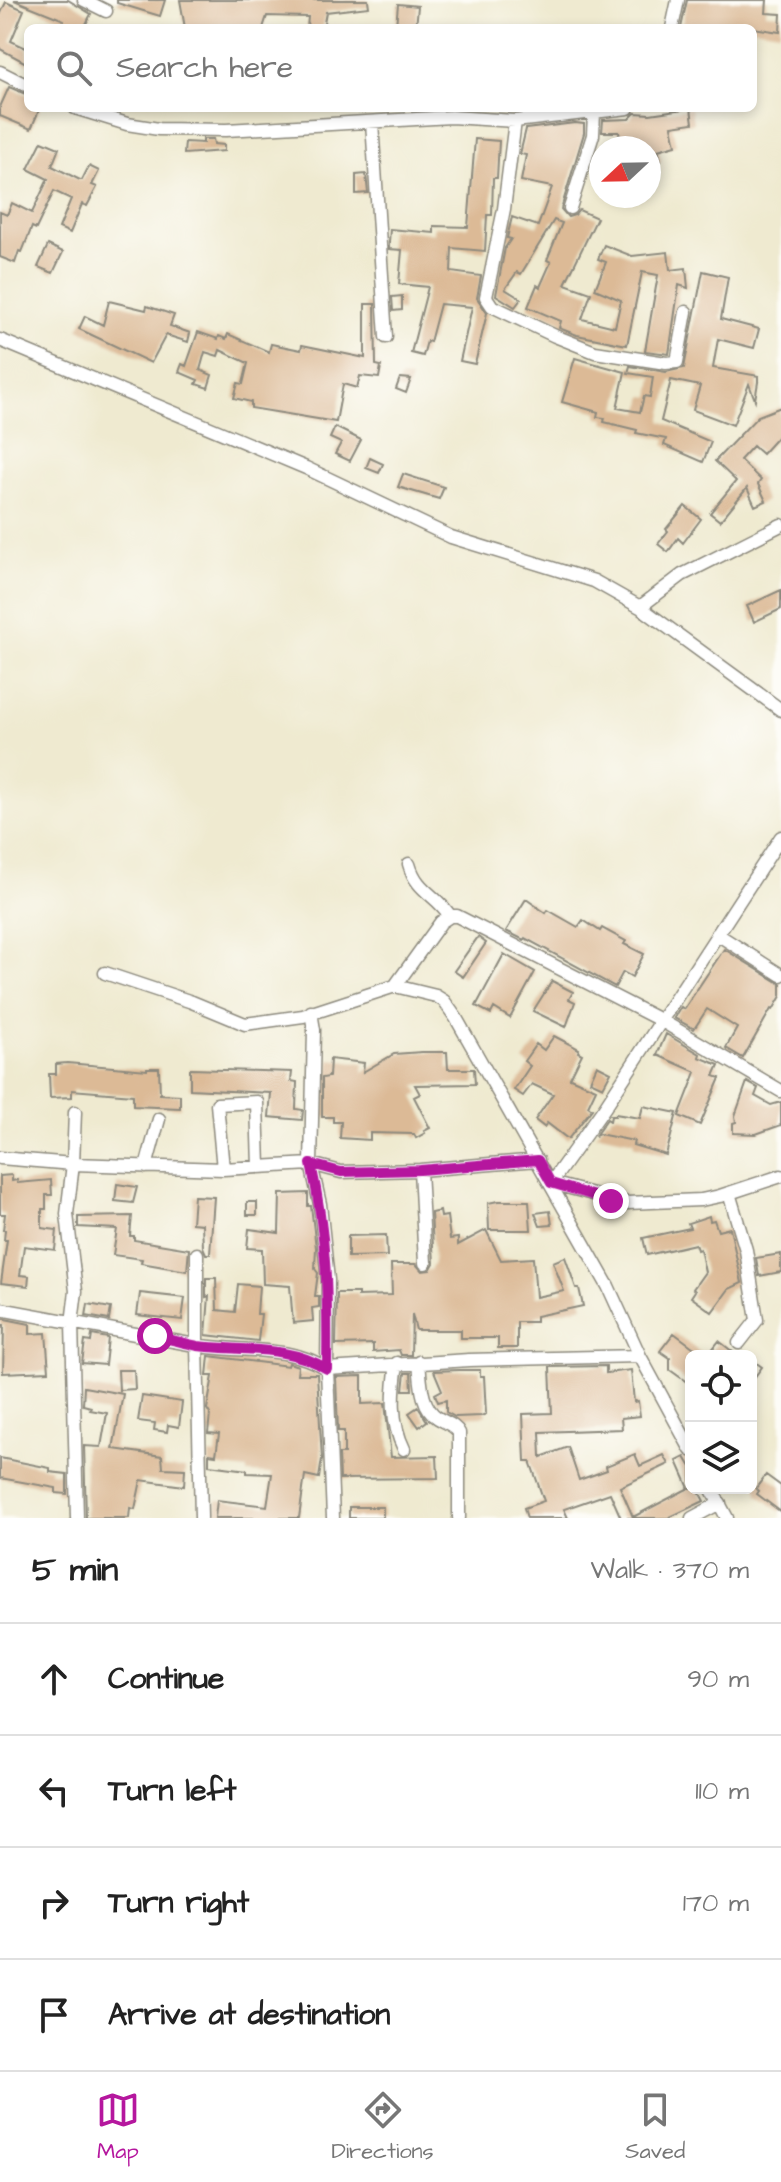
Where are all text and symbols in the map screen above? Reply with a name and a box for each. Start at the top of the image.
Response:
search box [24,24,757,112]
icon: search [52,46,96,90]
text: Search here [116,47,293,89]
north arrow [589,136,661,208]
route end [593,1183,629,1219]
route start [137,1318,173,1354]
map controls [685,1350,757,1494]
button: locate [685,1350,757,1422]
button: layers [685,1422,757,1494]
text: 5 min [32,1546,118,1594]
text: Walk · 370 m [591,1552,749,1588]
icon: ahead [32,1657,76,1701]
text: Continue [108,1658,224,1700]
text: 90 m [687,1661,749,1697]
icon: left [32,1769,76,1813]
text: Turn left [108,1770,236,1812]
text: 110 m [695,1773,749,1809]
icon: right [32,1881,76,1925]
text: Turn right [108,1882,249,1924]
text: 170 m [683,1885,749,1921]
icon: arrive [32,1993,76,2037]
text: Arrive at destination [108,1994,390,2036]
tab: Map [96,2088,140,2167]
tab: Directions [331,2088,434,2167]
tab: Saved [625,2088,685,2167]

